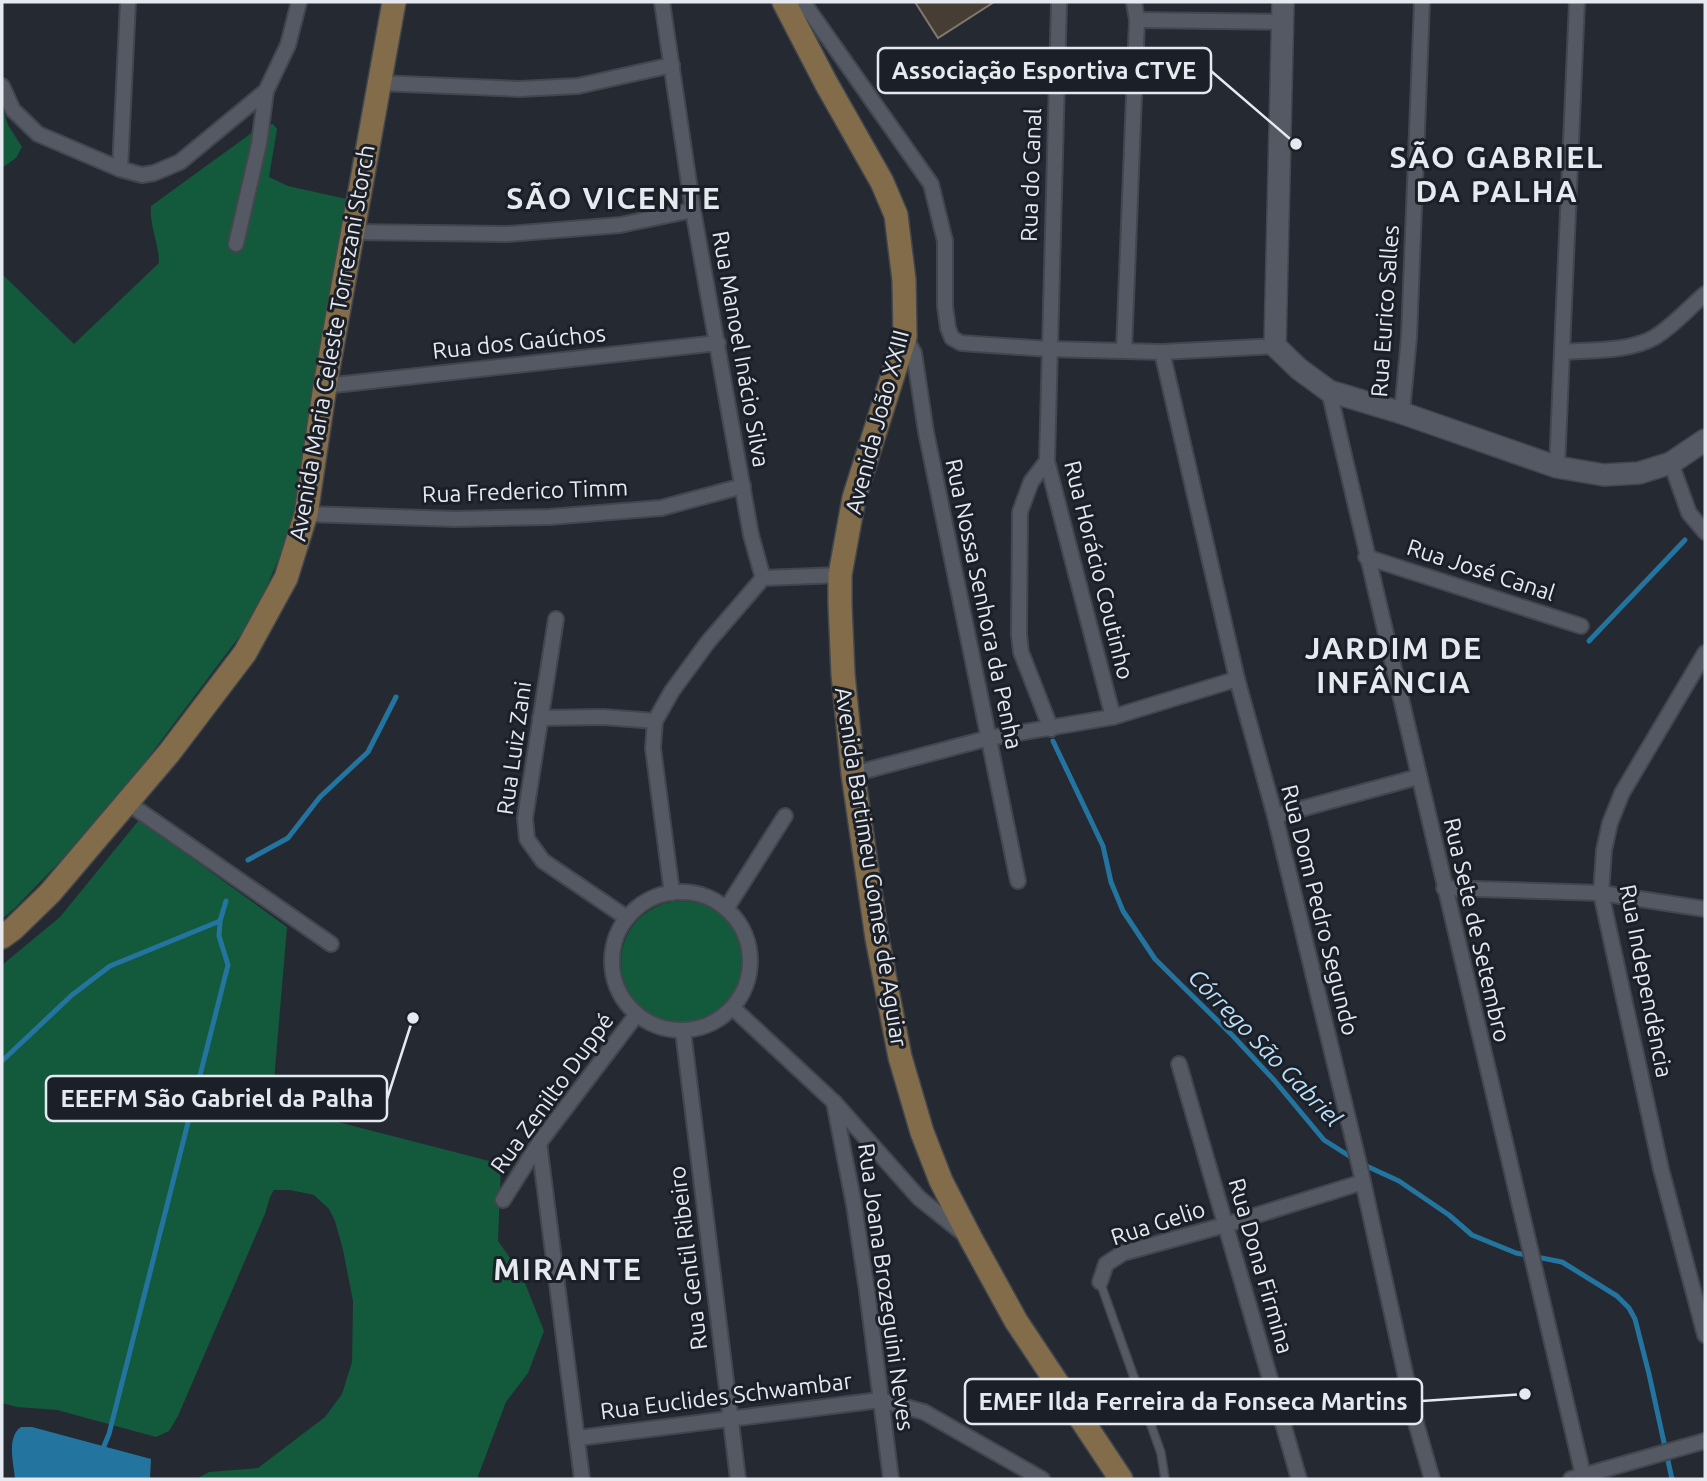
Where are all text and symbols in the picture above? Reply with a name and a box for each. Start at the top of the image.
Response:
callout: Associação Esportiva CTVE [878,48,1211,93]
text: Associação Esportiva CTVE [892,57,1196,84]
street label: Rua do Canal [1016,108,1045,242]
district label: SÃO GABRIEL DA PALHA [1389,140,1605,208]
street label: Avenida Maria Celeste Torrezani Storch [284,143,379,543]
district label: SÃO VICENTE [506,181,722,215]
street label: Rua Eurico Salles [1366,224,1403,398]
street label: Rua Manoel Inácio Silva [708,229,775,469]
street label: Rua dos Gaúchos [431,320,607,363]
street label: Avenida João XXIII [840,327,913,517]
street label: Rua Nossa Senhora da Penha [941,456,1028,751]
street label: Rua Horácio Coutinho [1060,458,1139,682]
street label: Rua Frederico Timm [422,474,628,507]
street label: Rua José Canal [1404,534,1558,605]
district label: JARDIM DE INFÂNCIA [1305,631,1483,699]
street label: Rua Luiz Zani [492,680,535,816]
street label: Avenida Bartimeu Gomes de Aguiar [831,685,912,1049]
street label: Rua Dom Pedro Segundo [1277,782,1364,1038]
street label: Rua Sete de Setembro [1439,815,1515,1045]
street label: Rua Independência [1615,882,1677,1080]
water label: Córrego São Gabriel [1183,963,1348,1132]
street label: Rua Zenilto Duppé [485,1008,618,1178]
callout: EEEFM São Gabriel da Palha [46,1076,387,1121]
text: EEEFM São Gabriel da Palha [61,1085,373,1112]
street label: Rua Joana Brozeguini Neves [854,1142,919,1432]
street label: Rua Gentil Ribeiro [664,1165,711,1352]
street label: Rua Dona Firmina [1224,1175,1298,1356]
street label: Rua Gelio [1108,1196,1208,1249]
district label: MIRANTE [493,1252,643,1286]
street label: Rua Euclides Schwambar [599,1368,854,1423]
callout: EMEF Ilda Ferreira da Fonseca Martins [965,1379,1422,1424]
text: EMEF Ilda Ferreira da Fonseca Martins [979,1388,1407,1415]

